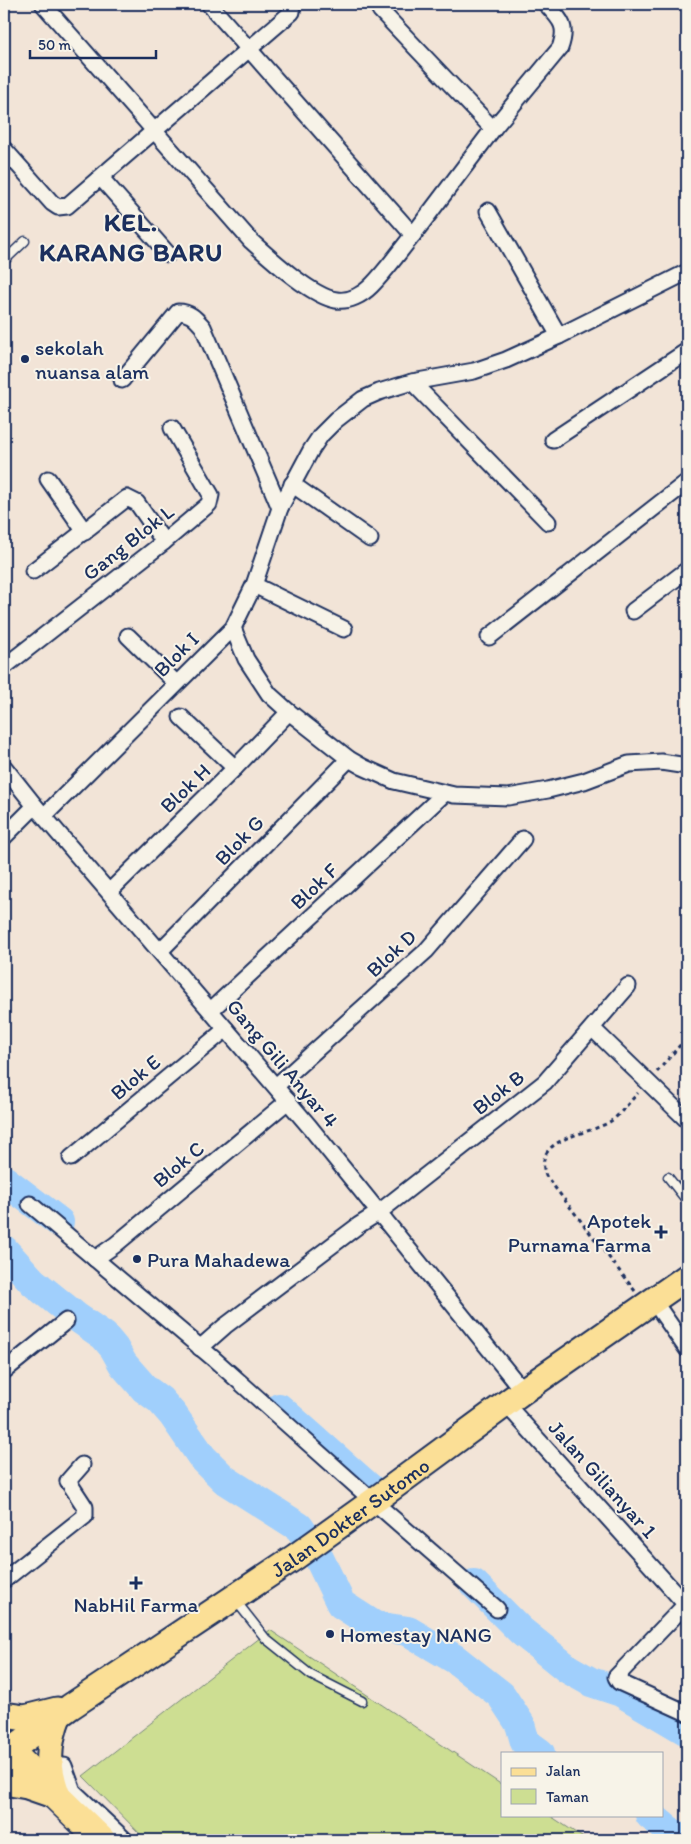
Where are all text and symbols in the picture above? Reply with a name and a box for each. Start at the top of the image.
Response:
scale bar [30,28,156,60]
text: 50 m [38,36,71,54]
district label: KEL. KARANG BARU [39,206,223,268]
place label: sekolah nuansa alam [35,335,149,384]
marker: sekolah nuansa alam [19,353,31,365]
street label: Gang Blok L [77,498,179,585]
street label: Blok I [148,626,204,682]
street label: Blok H [155,758,215,818]
street label: Blok G [209,810,269,870]
street label: Blok F [285,857,343,914]
street label: Blok D [361,924,421,982]
street label: Gang Gili Anyar 4 [222,994,344,1133]
street label: Blok E [105,1049,165,1105]
street label: Blok B [467,1064,529,1120]
street label: Blok C [147,1135,209,1193]
place label: Apotek Purnama Farma [508,1208,651,1257]
marker: Apotek Purnama Farma [655,1226,667,1238]
place label: Pura Mahadewa [147,1247,290,1272]
marker: Pura Mahadewa [131,1253,143,1265]
street label: Jalan Gilianyar 1 [544,1415,663,1543]
street label: Jalan Dokter Sutomo [266,1452,434,1582]
marker: NabHil Farma [130,1577,142,1589]
place label: NabHil Farma [73,1592,199,1617]
place label: Homestay NANG [340,1622,492,1647]
marker: Homestay NANG [324,1628,336,1640]
legend [501,1752,664,1816]
text: Jalan [546,1762,580,1780]
text: Taman [546,1788,589,1806]

